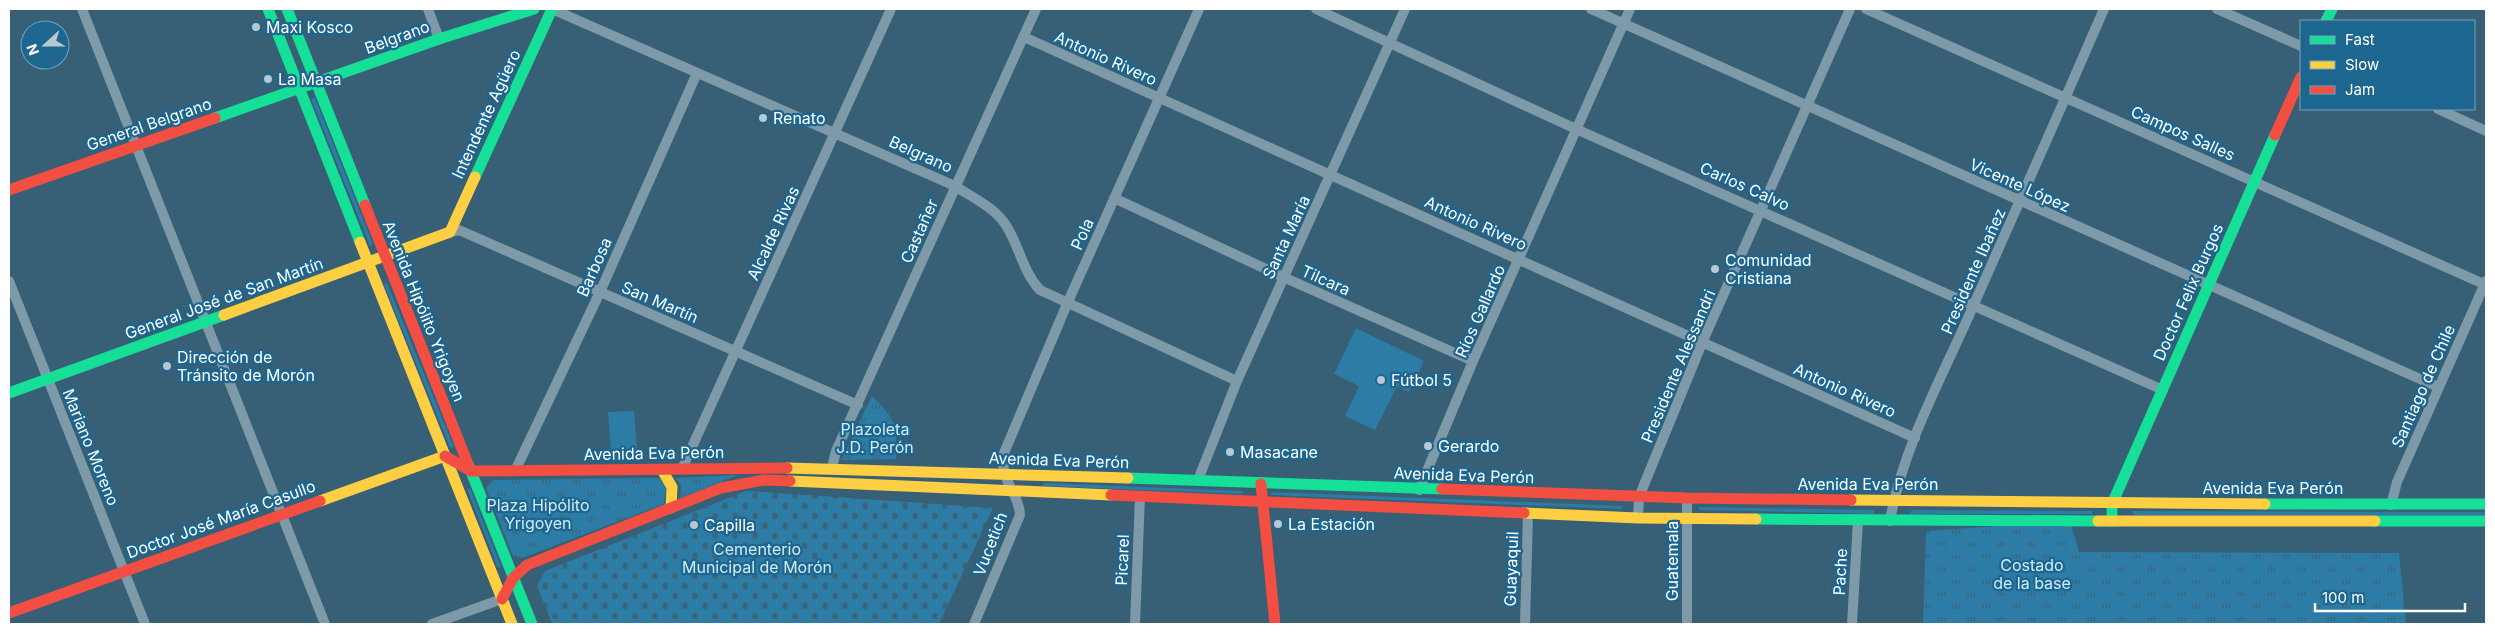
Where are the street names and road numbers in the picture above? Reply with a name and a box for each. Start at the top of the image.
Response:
street label: Belgrano [362,16,432,58]
street label: Antonio Rivero [1052,26,1160,90]
street label: Intendente Agüero [447,46,525,182]
street label: General Belgrano [84,93,214,155]
street label: Campos Salles [2128,101,2238,165]
street label: Belgrano [886,131,956,177]
street label: Vicente López [1967,154,2073,216]
street label: Carlos Calvo [1697,157,1793,215]
street label: Alcalde Rivas [743,183,803,283]
street label: Antonio Rivero [1422,191,1530,255]
street label: Santa María [1258,192,1314,282]
street label: Castañer [896,196,942,266]
street label: Presidente Ibañez [1936,205,2010,337]
street label: Pola [1066,215,1098,253]
street label: Avenida Hipólito Yrigoyen [378,218,470,404]
street label: Doctor Felix Burgos [2149,220,2227,364]
street label: Barbosa [572,234,616,300]
street label: General José de San Martín [122,253,326,343]
street label: Tilcara [1298,260,1354,300]
street label: Ríos Gallardo [1451,261,1509,361]
street label: San Martín [619,277,701,327]
street label: Presidente Alessandri [1637,286,1719,446]
street label: Santiago de Chile [2387,321,2459,451]
street label: Antonio Rivero [1791,358,1899,422]
street label: Mariano Moreno [58,386,124,508]
street label: Avenida Eva Perón [583,442,725,464]
street label: Avenida Eva Perón [988,448,1130,472]
street label: Avenida Eva Perón [1393,463,1535,487]
street label: Avenida Eva Perón [1798,474,1938,494]
street label: Doctor José María Casullo [124,475,318,563]
street label: Avenida Eva Perón [2203,478,2343,498]
street label: Vucetich [969,509,1011,579]
street label: Guatemala [1662,521,1682,601]
street label: Guayaquil [1500,531,1522,607]
street label: Picarel [1111,534,1133,586]
street label: Pache [1829,548,1851,596]

